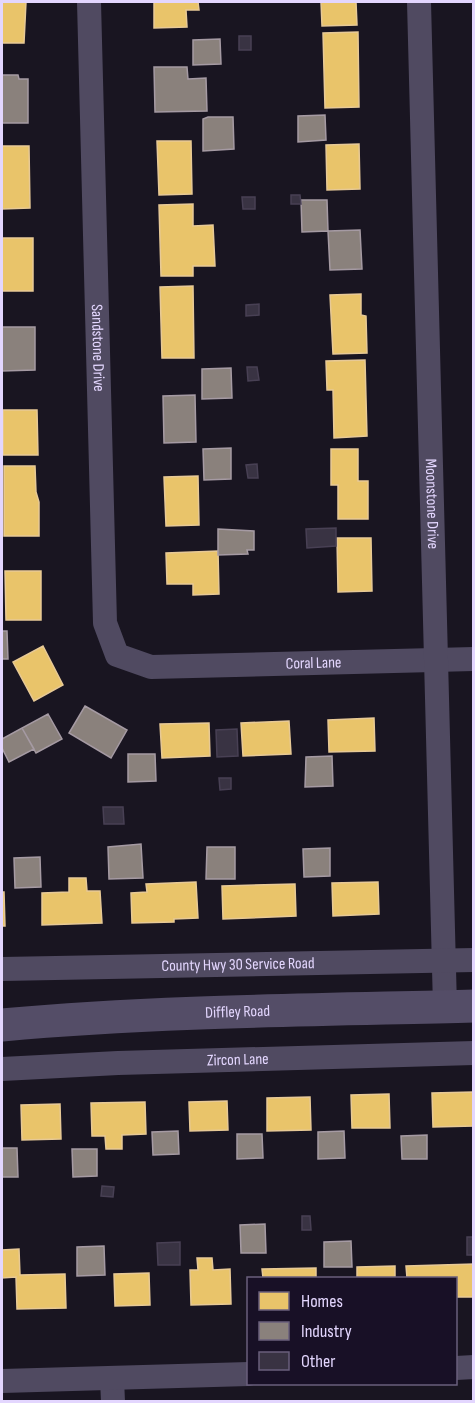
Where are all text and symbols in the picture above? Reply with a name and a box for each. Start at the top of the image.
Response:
street label: Sandstone Drive [87,304,109,392]
street label: Moonstone Drive [421,458,443,549]
street label: Coral Lane [285,653,342,673]
street label: County Hwy 30 Service Road [161,954,315,975]
street label: Diffley Road [205,1001,270,1022]
street label: Zircon Lane [207,1049,269,1070]
legend [247,1277,457,1385]
text: Homes [301,1291,343,1312]
text: Industry [301,1321,352,1342]
text: Other [301,1351,335,1372]

